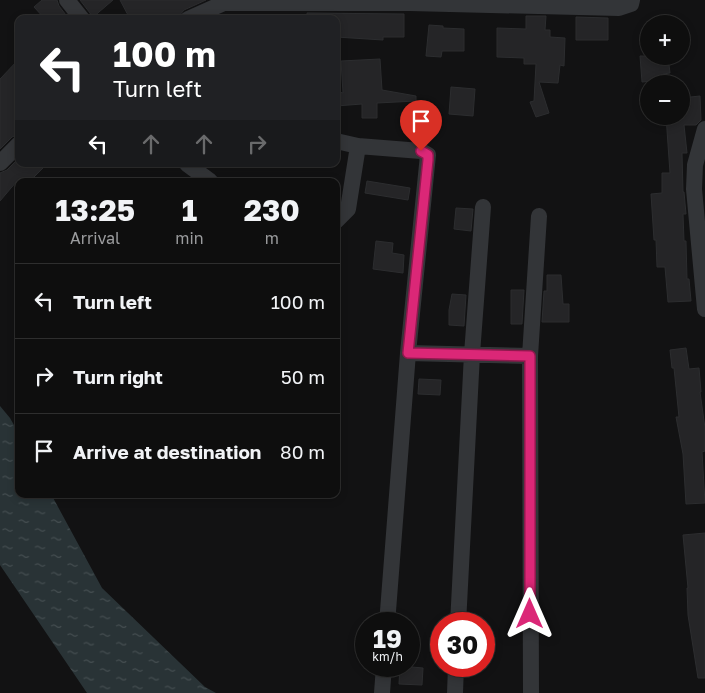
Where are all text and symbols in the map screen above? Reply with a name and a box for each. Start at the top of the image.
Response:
map controls [640,15,690,125]
button: + [640,15,690,65]
text: 100 m [113,33,216,75]
icon: left [30,35,95,100]
text: Turn left [113,75,202,102]
button: − [640,75,690,125]
pin [400,100,442,151]
icon: arrive [407,107,435,135]
icon: left [84,130,112,158]
icon: ahead [137,130,165,158]
icon: ahead [190,130,218,158]
icon: right [243,130,271,158]
text: 13:25 [55,192,135,228]
text: 1 [182,192,197,228]
text: 230 [244,192,300,228]
text: Arrival [70,228,120,248]
text: min [175,228,204,248]
text: m [265,228,279,248]
icon: left [30,287,58,315]
text: Turn left [73,290,152,313]
text: 100 m [271,290,325,313]
icon: right [30,362,58,390]
text: Turn right [73,365,163,388]
text: 50 m [281,365,325,388]
icon: arrive [30,437,58,465]
text: Arrive at destination [73,440,261,463]
text: 80 m [280,440,325,463]
position arrow [503,587,555,639]
speed limit sign: 30 [430,612,495,677]
text: 19 [373,623,402,654]
text: km/h [372,649,403,664]

